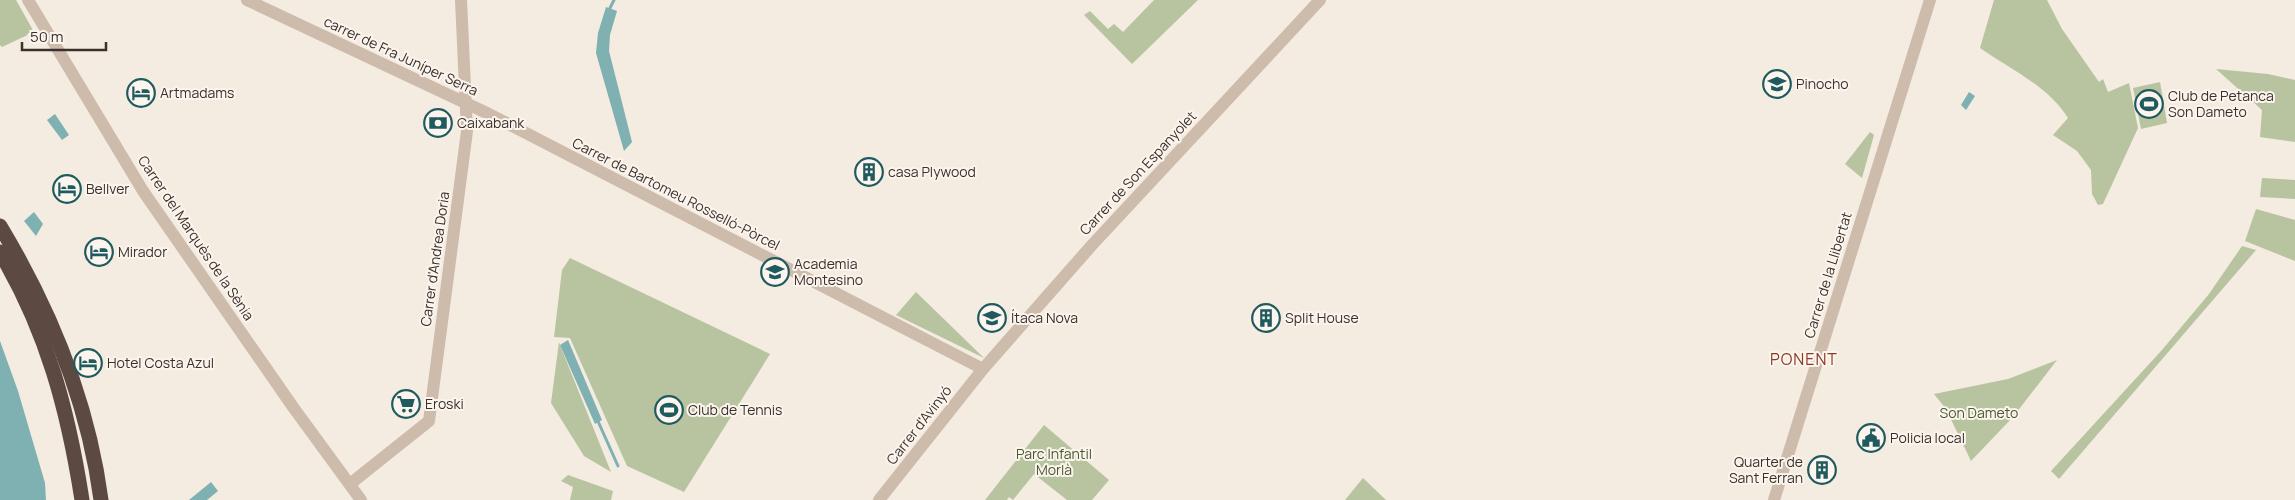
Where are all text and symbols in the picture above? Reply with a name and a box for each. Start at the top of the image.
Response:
street label: carrer de Fra Juníper Serra [321,11,481,100]
scale bar [22,20,106,52]
text: 50 m [30,26,64,47]
school or university icon: Pinocho [1762,69,1792,99]
place label: Pinocho [1796,74,1849,93]
hotel icon: Artmadams [126,78,156,108]
place label: Artmadams [160,83,234,102]
place label: Club de Petanca Son Dameto [2168,86,2274,121]
sports icon: Club de Petanca Son Dameto [2134,89,2164,119]
street label: Carrer de Son Espanyolet [1075,106,1200,239]
bank icon: Caixabank [423,108,453,138]
place label: Caixabank [457,113,525,132]
street label: Carrer de Bartomeu Rosselló-Pòrcel [569,133,783,254]
street label: Carrer del Marquès de la Sènia [134,152,259,324]
building icon: casa Plywood [854,157,884,187]
place label: casa Plywood [888,162,976,181]
hotel icon: Bellver [52,174,82,204]
place label: Bellver [86,179,129,198]
street label: Carrer d'Andrea Doria [416,190,453,328]
street label: Carrer de la Llibertat [1799,209,1856,340]
hotel icon: Mirador [84,237,114,267]
place label: Mirador [118,242,167,261]
place label: Academia Montesino [794,254,863,289]
school or university icon: Academia Montesino [760,257,790,287]
school or university icon: Ítaca Nova [977,303,1007,333]
building icon: Split House [1251,303,1281,333]
place label: Ítaca Nova [1011,308,1078,327]
place label: Split House [1285,308,1359,327]
hotel icon: Hotel Costa Azul [73,348,103,378]
district label: PONENT [1770,348,1838,370]
place label: Hotel Costa Azul [107,353,214,372]
street label: Carrer d'Avinyó [882,381,955,468]
supermarket icon: Eroski [391,389,421,419]
place label: Eroski [425,394,464,413]
sports icon: Club de Tennis [654,395,684,425]
place label: Club de Tennis [688,400,782,419]
park label: Son Dameto [1940,403,2018,422]
public building icon: Policia local [1856,423,1886,453]
place label: Policia local [1890,428,1965,447]
park label: Parc Infantil Morlà [1016,444,1092,479]
place label: Quarter de Sant Ferran [1729,452,1803,487]
building icon: Quarter de Sant Ferran [1807,455,1837,485]

